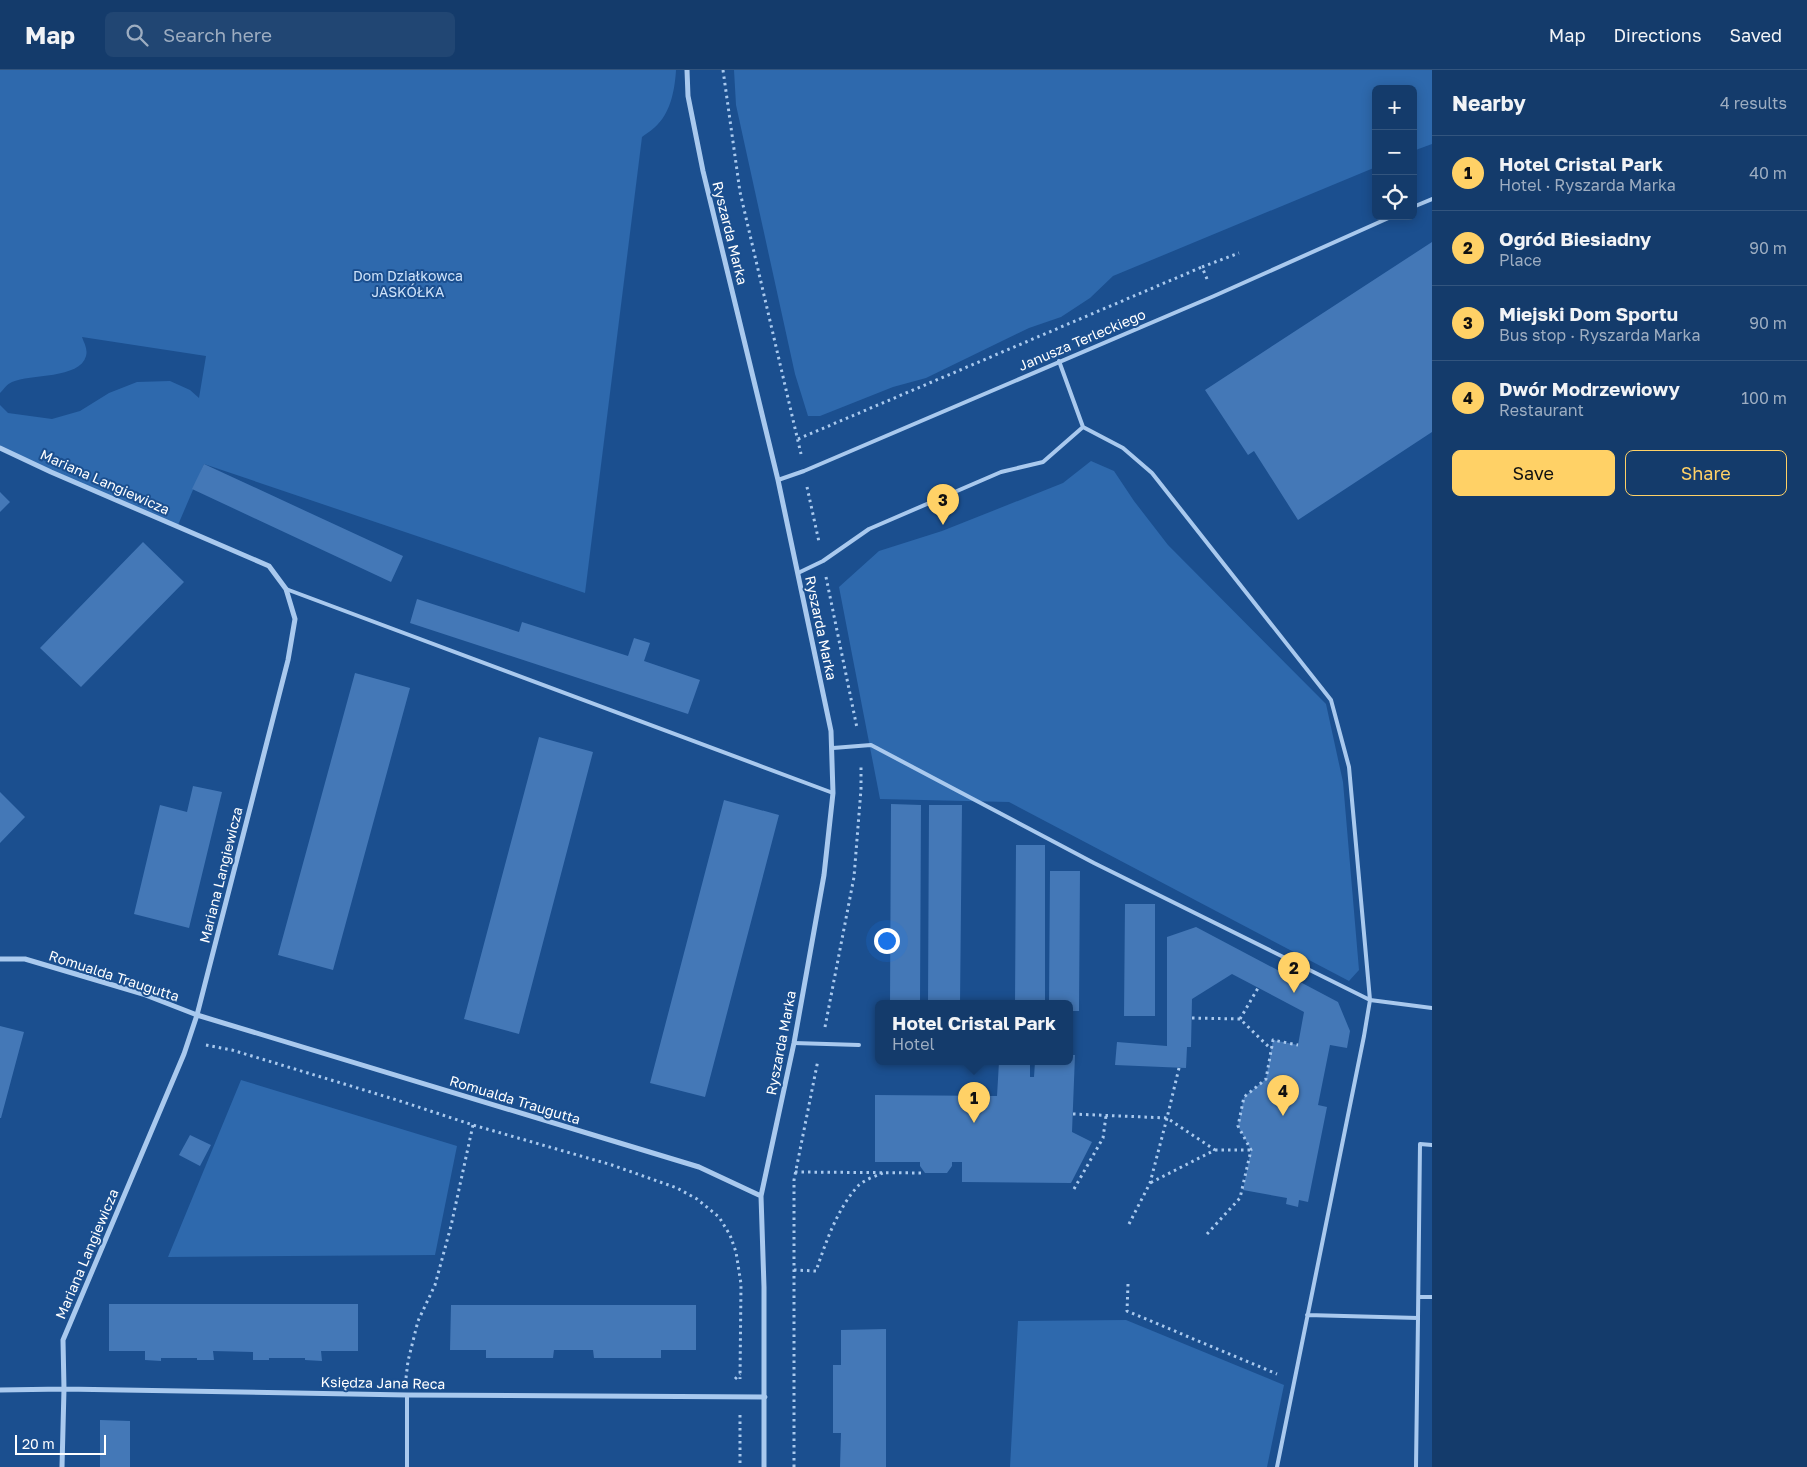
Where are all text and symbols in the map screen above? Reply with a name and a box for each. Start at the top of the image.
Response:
search box [105,12,455,57]
text: Map [25,20,75,49]
icon: search [123,21,151,49]
text: Search here [163,23,272,46]
text: Map [1549,24,1585,46]
text: Directions [1613,24,1701,46]
text: Saved [1729,24,1782,46]
map controls [1372,85,1417,220]
button: + [1372,85,1417,130]
text: Nearby [1452,90,1526,116]
text: 4 results [1720,93,1787,113]
button: − [1372,130,1417,175]
text: Hotel Cristal Park [1499,152,1663,175]
text: 1 [1464,163,1472,183]
text: 40 m [1749,163,1787,183]
button: locate [1372,175,1417,220]
text: Hotel · Ryszarda Marka [1499,175,1676,195]
street label: Ryszarda Marka [709,179,752,286]
text: Ogród Biesiadny [1499,227,1651,250]
text: 2 [1463,238,1473,258]
text: 90 m [1749,238,1787,258]
text: Place [1499,250,1542,270]
park label: Dom Działkowca JASKÓŁKA [353,267,463,300]
text: Miejski Dom Sportu [1499,302,1678,325]
street label: Janusza Terleckiego [1016,305,1148,374]
text: 3 [1463,313,1473,333]
text: 90 m [1749,313,1787,333]
text: Bus stop · Ryszarda Marka [1499,325,1700,345]
text: Dwór Modrzewiowy [1499,377,1680,400]
text: 4 [1463,388,1473,408]
text: 100 m [1741,388,1787,408]
text: Restaurant [1499,400,1584,420]
street label: Mariana Langiewicza [38,445,173,518]
button: Save [1452,450,1615,496]
button: Share [1625,450,1787,496]
pin: 3 [927,484,959,525]
street label: Ryszarda Marka [802,574,841,682]
street label: Mariana Langiewicza [195,805,246,945]
your location [874,928,900,954]
street label: Romualda Traugutta [47,946,181,1005]
pin: 2 [1278,952,1310,993]
street label: Ryszarda Marka [762,989,799,1097]
popup [875,1000,1073,1065]
text: Hotel Cristal Park [892,1011,1056,1034]
text: Hotel [892,1034,935,1054]
street label: Romualda Traugutta [448,1071,583,1128]
pin: 4 [1267,1075,1299,1116]
pin: 1 [958,1082,990,1123]
street label: Mariana Langiewicza [51,1186,122,1321]
street label: Księdza Jana Reca [321,1373,446,1392]
scale bar [15,1432,106,1455]
text: 20 m [22,1435,55,1452]

